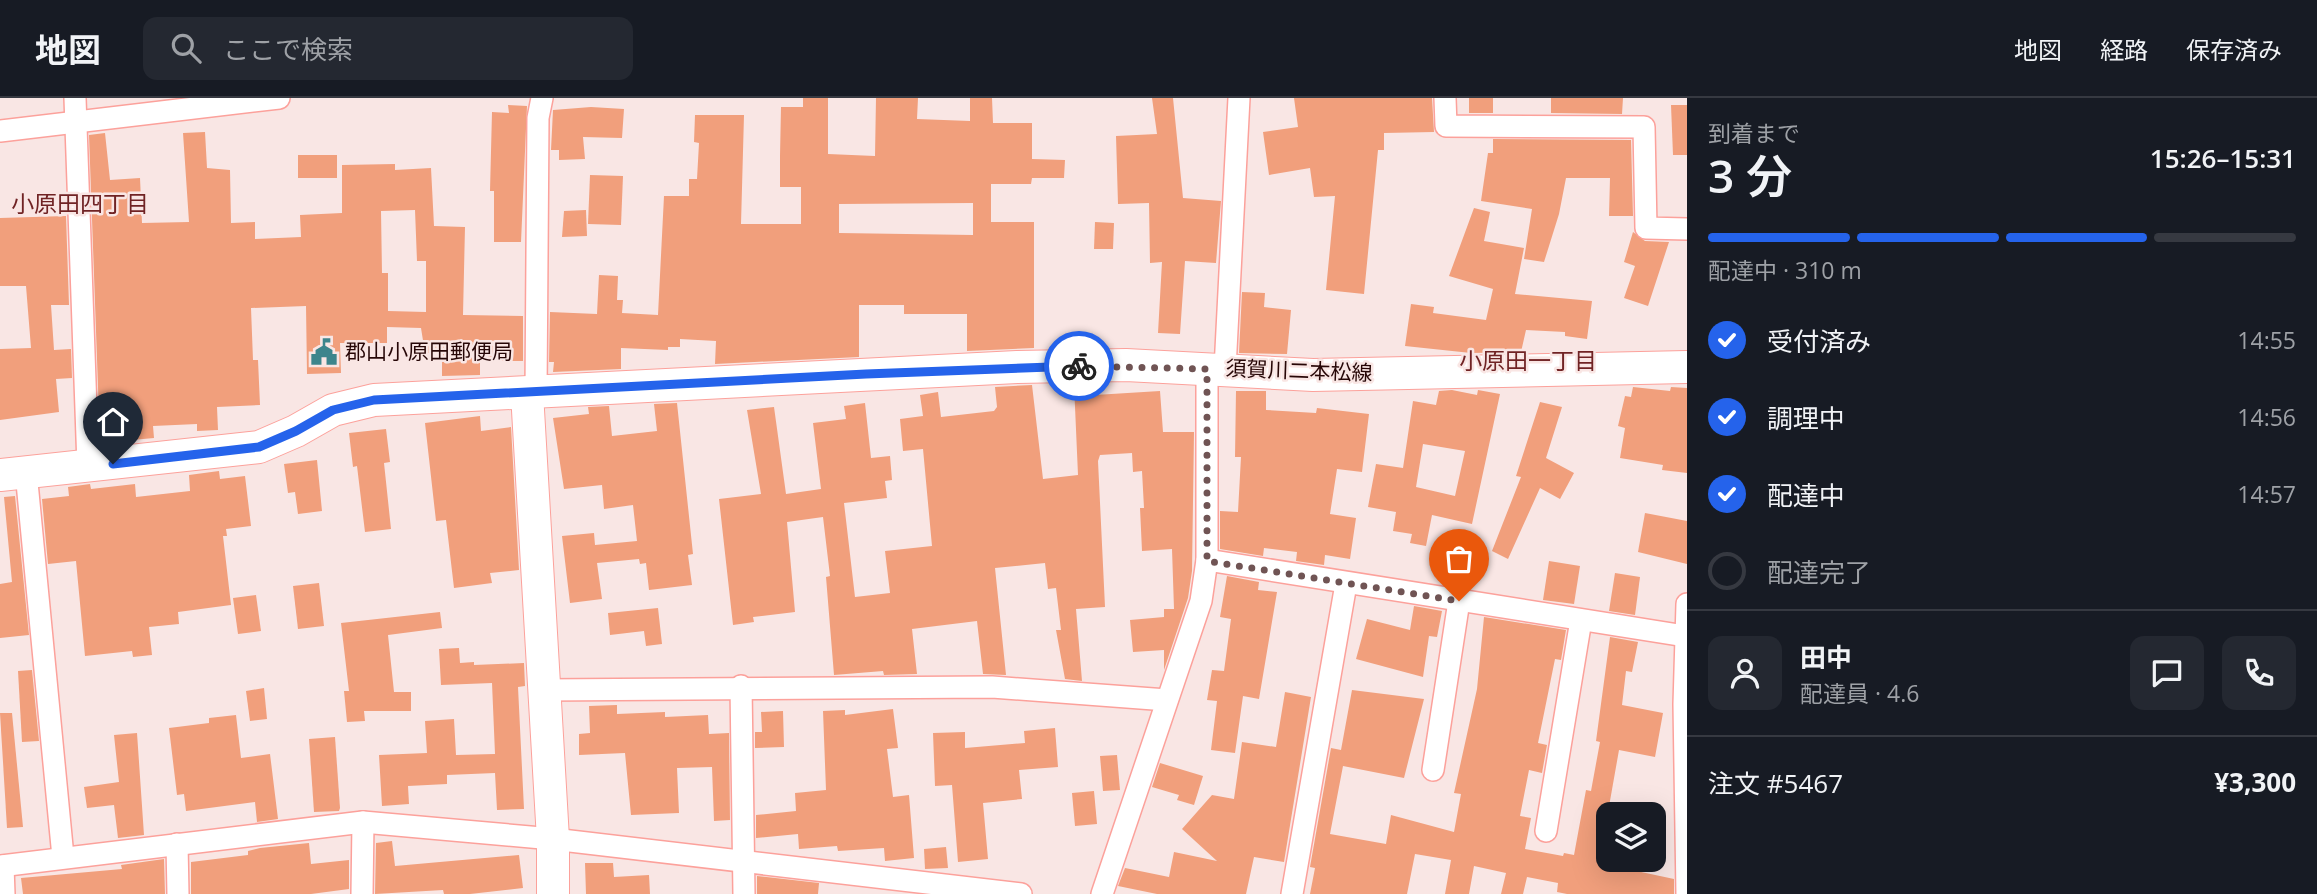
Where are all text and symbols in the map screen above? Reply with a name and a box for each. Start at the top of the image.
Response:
search box [143,17,633,80]
text: 地図 [35,27,101,72]
icon: search [167,29,205,67]
text: ここで検索 [223,31,353,67]
text: 地図 [2014,33,2062,66]
text: 経路 [2100,33,2148,66]
text: 保存済み [2186,33,2282,66]
text: 到着まで [1708,117,1800,149]
text: 15:26–15:31 [2150,140,2296,176]
text: 3 分 [1708,144,1792,206]
district label: 小原田四丁目 [11,187,149,219]
text: 配達中 · 310 m [1708,254,1862,286]
icon: check [1708,321,1746,359]
text: 受付済み [1767,323,1871,359]
text: 14:55 [2237,324,2296,356]
courier [1044,331,1114,401]
public building icon: 郡山小原田郵便局 [309,337,339,367]
place label: 郡山小原田郵便局 [345,337,513,365]
district label: 小原田一丁目 [1459,344,1597,376]
icon: bike [1060,347,1098,385]
street label: 須賀川二本松線 [1225,353,1373,387]
pin [83,392,143,464]
icon: check [1708,398,1746,436]
text: 調理中 [1767,400,1845,436]
text: 14:56 [2237,401,2296,433]
icon: home [94,403,132,441]
icon: check [1708,475,1746,513]
text: 配達中 [1767,477,1845,513]
text: 14:57 [2237,478,2296,510]
pin [1429,529,1489,601]
icon: bag [1440,540,1478,578]
text: 配達完了 [1767,554,1871,590]
button: person [1708,636,1782,710]
button: chat [2130,636,2204,710]
button: phone [2222,636,2296,710]
text: 田中 [1800,639,1852,675]
text: 配達員 · 4.6 [1800,677,1919,709]
text: ¥3,300 [2214,764,2296,800]
text: 注文 #5467 [1708,765,1843,801]
map controls [1596,802,1666,872]
button: layers [1596,802,1666,872]

